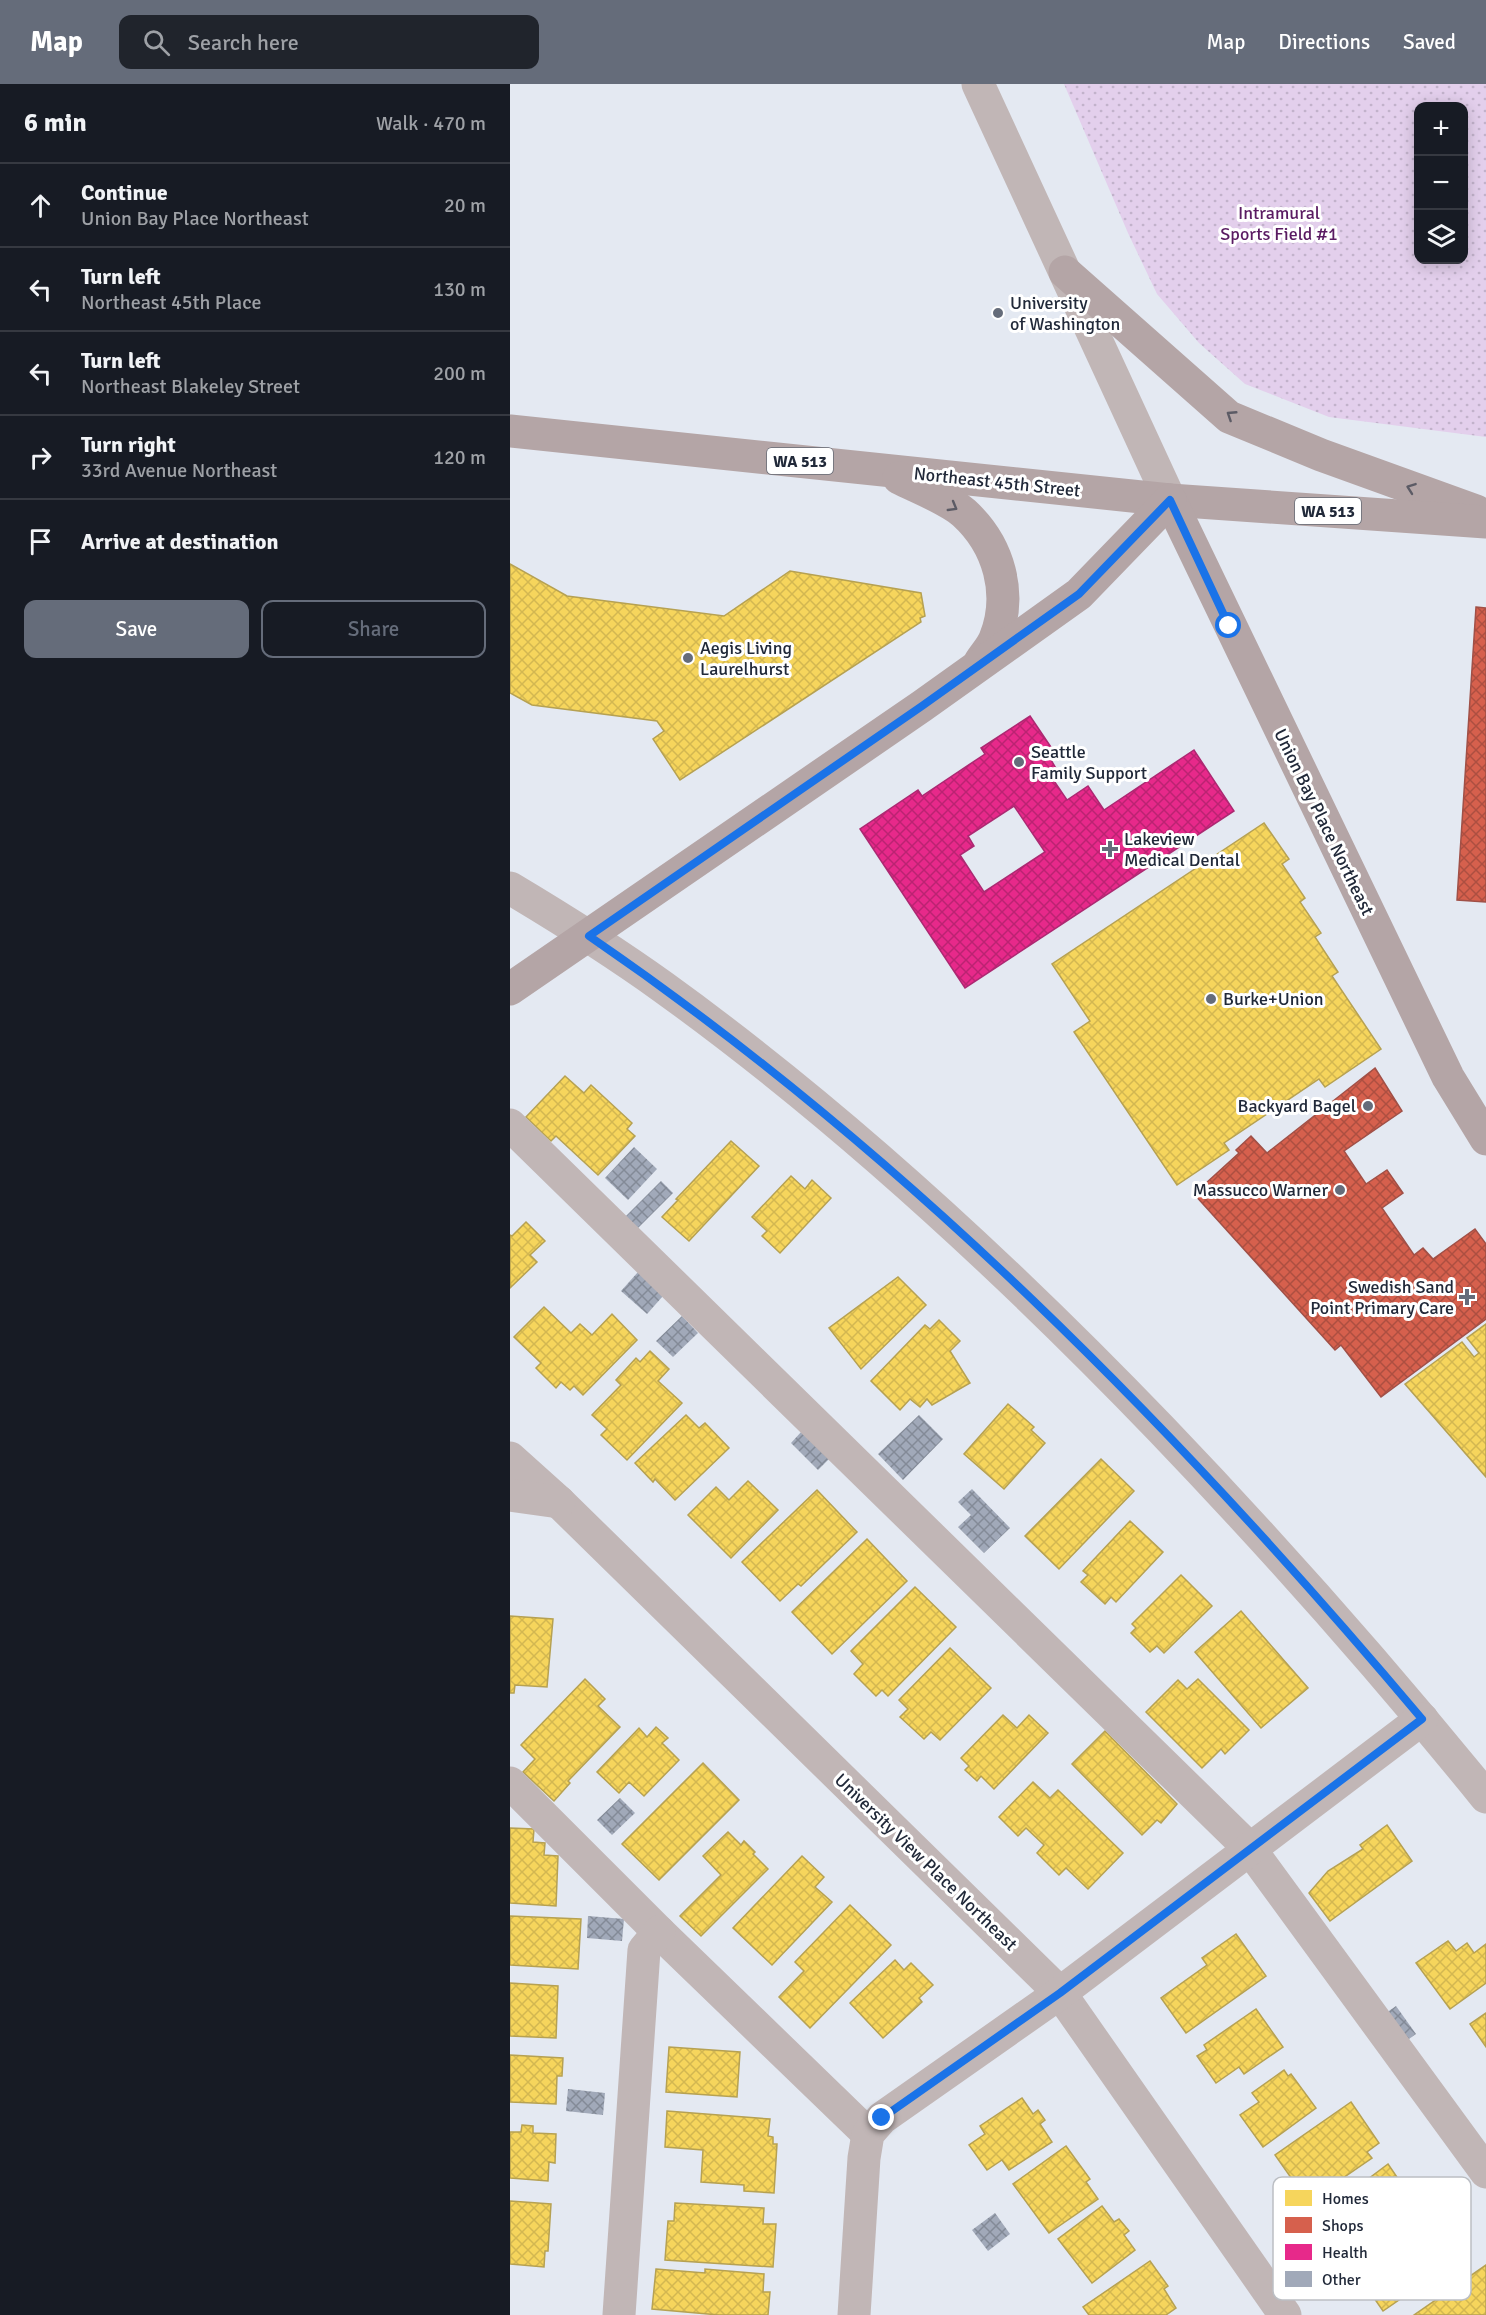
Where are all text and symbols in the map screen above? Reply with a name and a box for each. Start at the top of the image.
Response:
search box [119,15,539,69]
text: Map [30,25,83,59]
icon: search [140,26,173,59]
text: Search here [188,29,299,56]
text: Map [1207,29,1245,55]
text: Directions [1278,29,1370,55]
text: Saved [1403,29,1456,55]
map controls [1414,102,1468,264]
button: + [1414,102,1468,156]
text: 6 min [24,107,87,139]
text: Walk · 470 m [376,111,486,136]
button: − [1414,156,1468,210]
text: Continue [81,179,168,206]
icon: ahead [24,189,57,222]
text: 20 m [444,193,486,218]
park label: Intramural Sports Field #1 [1220,202,1338,245]
text: Union Bay Place Northeast [81,206,309,231]
button: layers [1414,210,1468,264]
text: Turn left [81,263,161,290]
icon: left [24,273,57,306]
text: 130 m [433,277,486,302]
text: Northeast 45th Place [81,290,261,315]
place label: University of Washington [1010,292,1120,335]
marker: University of Washington [991,306,1005,320]
text: Turn left [81,347,161,374]
icon: left [24,357,57,390]
text: 200 m [433,361,486,386]
text: Northeast Blakeley Street [81,374,300,399]
one-way arrow [1226,412,1237,423]
text: Turn right [81,431,176,458]
icon: right [24,441,57,474]
text: 120 m [433,445,486,470]
road number: WA 513 [767,448,833,474]
text: 33rd Avenue Northeast [81,458,277,483]
street label: Northeast 45th Street [913,462,1081,502]
one-way arrow [1406,482,1417,495]
road number: WA 513 [1295,498,1361,524]
one-way arrow [947,500,958,511]
icon: arrive [24,525,57,558]
text: Arrive at destination [81,528,278,555]
button: Save [24,600,249,658]
button: Share [261,600,486,658]
route start [1215,612,1241,638]
place label: Aegis Living Laurelhurst [700,637,792,680]
marker: Aegis Living Laurelhurst [681,651,695,665]
street label: Union Bay Place Northeast [1269,725,1379,919]
place label: Seattle Family Support [1031,741,1147,784]
marker: Seattle Family Support [1012,755,1026,769]
place label: Lakeview Medical Dental [1124,828,1240,871]
marker: Lakeview Medical Dental [1101,840,1119,858]
place label: Burke+Union [1223,988,1324,1010]
marker: Burke+Union [1204,992,1218,1006]
place label: Backyard Bagel [1238,1095,1356,1117]
marker: Backyard Bagel [1361,1099,1375,1113]
place label: Massucco Warner [1193,1179,1328,1201]
marker: Massucco Warner [1333,1183,1347,1197]
place label: Swedish Sand Point Primary Care [1310,1276,1454,1319]
marker: Swedish Sand Point Primary Care [1458,1288,1476,1306]
street label: University View Place Northeast [830,1769,1022,1955]
route end [868,2104,894,2130]
legend [1273,2177,1471,2300]
text: Homes [1322,2189,1369,2209]
text: Shops [1322,2216,1363,2236]
text: Health [1322,2243,1368,2263]
text: Other [1322,2270,1361,2290]

